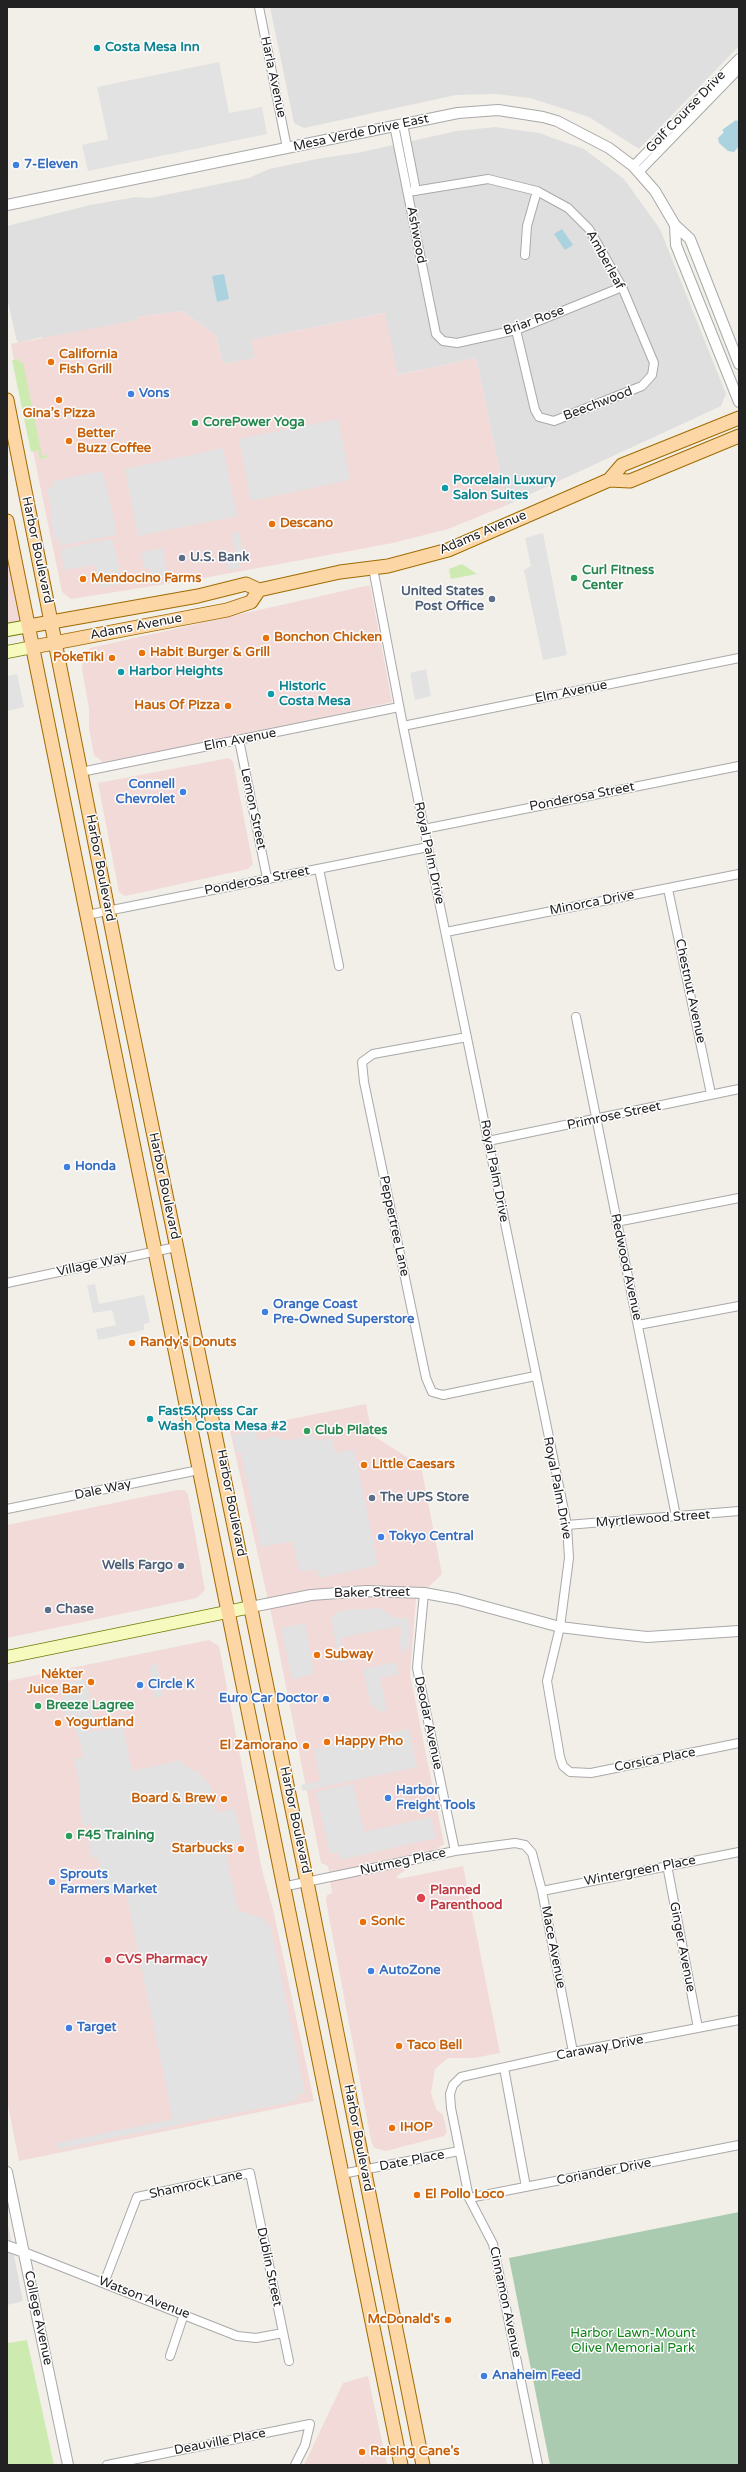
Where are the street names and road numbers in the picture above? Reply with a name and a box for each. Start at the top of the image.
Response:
street label: Harla Avenue [257,35,289,119]
street label: Golf Course Drive [643,68,729,156]
street label: Mesa Verde Drive East [292,111,430,155]
street label: Ashwood [403,205,429,265]
street label: Amberleaf [582,228,628,292]
street label: Briar Rose [501,303,567,339]
street label: Beechwood [561,384,635,424]
street label: Harbor Boulevard [18,495,56,605]
street label: Adams Avenue [437,508,529,558]
street label: Adams Avenue [89,610,183,644]
street label: Elm Avenue [533,677,609,707]
street label: Elm Avenue [202,725,278,755]
street label: Lemon Street [237,767,269,851]
street label: Ponderosa Street [528,779,636,815]
street label: Royal Palm Drive [411,800,447,906]
street label: Harbor Boulevard [82,813,118,923]
street label: Ponderosa Street [203,863,311,899]
street label: Minorca Drive [548,887,636,919]
street label: Chestnut Avenue [671,937,709,1045]
street label: Primrose Street [566,1098,662,1134]
street label: Royal Palm Drive [476,1118,512,1224]
street label: Harbor Boulevard [145,1131,183,1241]
street label: Peppertree Lane [376,1174,412,1278]
street label: Redwood Avenue [607,1212,645,1322]
street label: Village Way [55,1250,129,1280]
street label: Royal Palm Drive [539,1435,575,1541]
street label: Harbor Boulevard [213,1448,249,1558]
street label: Dale Way [73,1476,133,1504]
street label: Myrtlewood Street [595,1507,711,1531]
street label: Baker Street [334,1585,410,1601]
street label: Deodar Avenue [410,1675,446,1771]
street label: Corsica Place [613,1744,697,1776]
street label: Harbor Boulevard [276,1765,314,1875]
street label: Nutmeg Place [359,1845,447,1879]
street label: Wintergreen Place [583,1853,697,1889]
street label: Ginger Avenue [666,1901,698,1993]
street label: Mace Avenue [537,1904,569,1990]
street label: Caraway Drive [555,2032,645,2064]
street label: Harbor Boulevard [340,2083,376,2193]
street label: Date Place [378,2147,446,2175]
street label: Coriander Drive [555,2155,653,2189]
street label: Shamrock Lane [148,2167,244,2203]
street label: Dublin Street [253,2226,285,2308]
street label: Cinnamon Avenue [486,2245,524,2359]
street label: College Avenue [20,2269,56,2367]
street label: Watson Avenue [96,2273,192,2323]
street label: Deauville Place [173,2425,267,2459]

